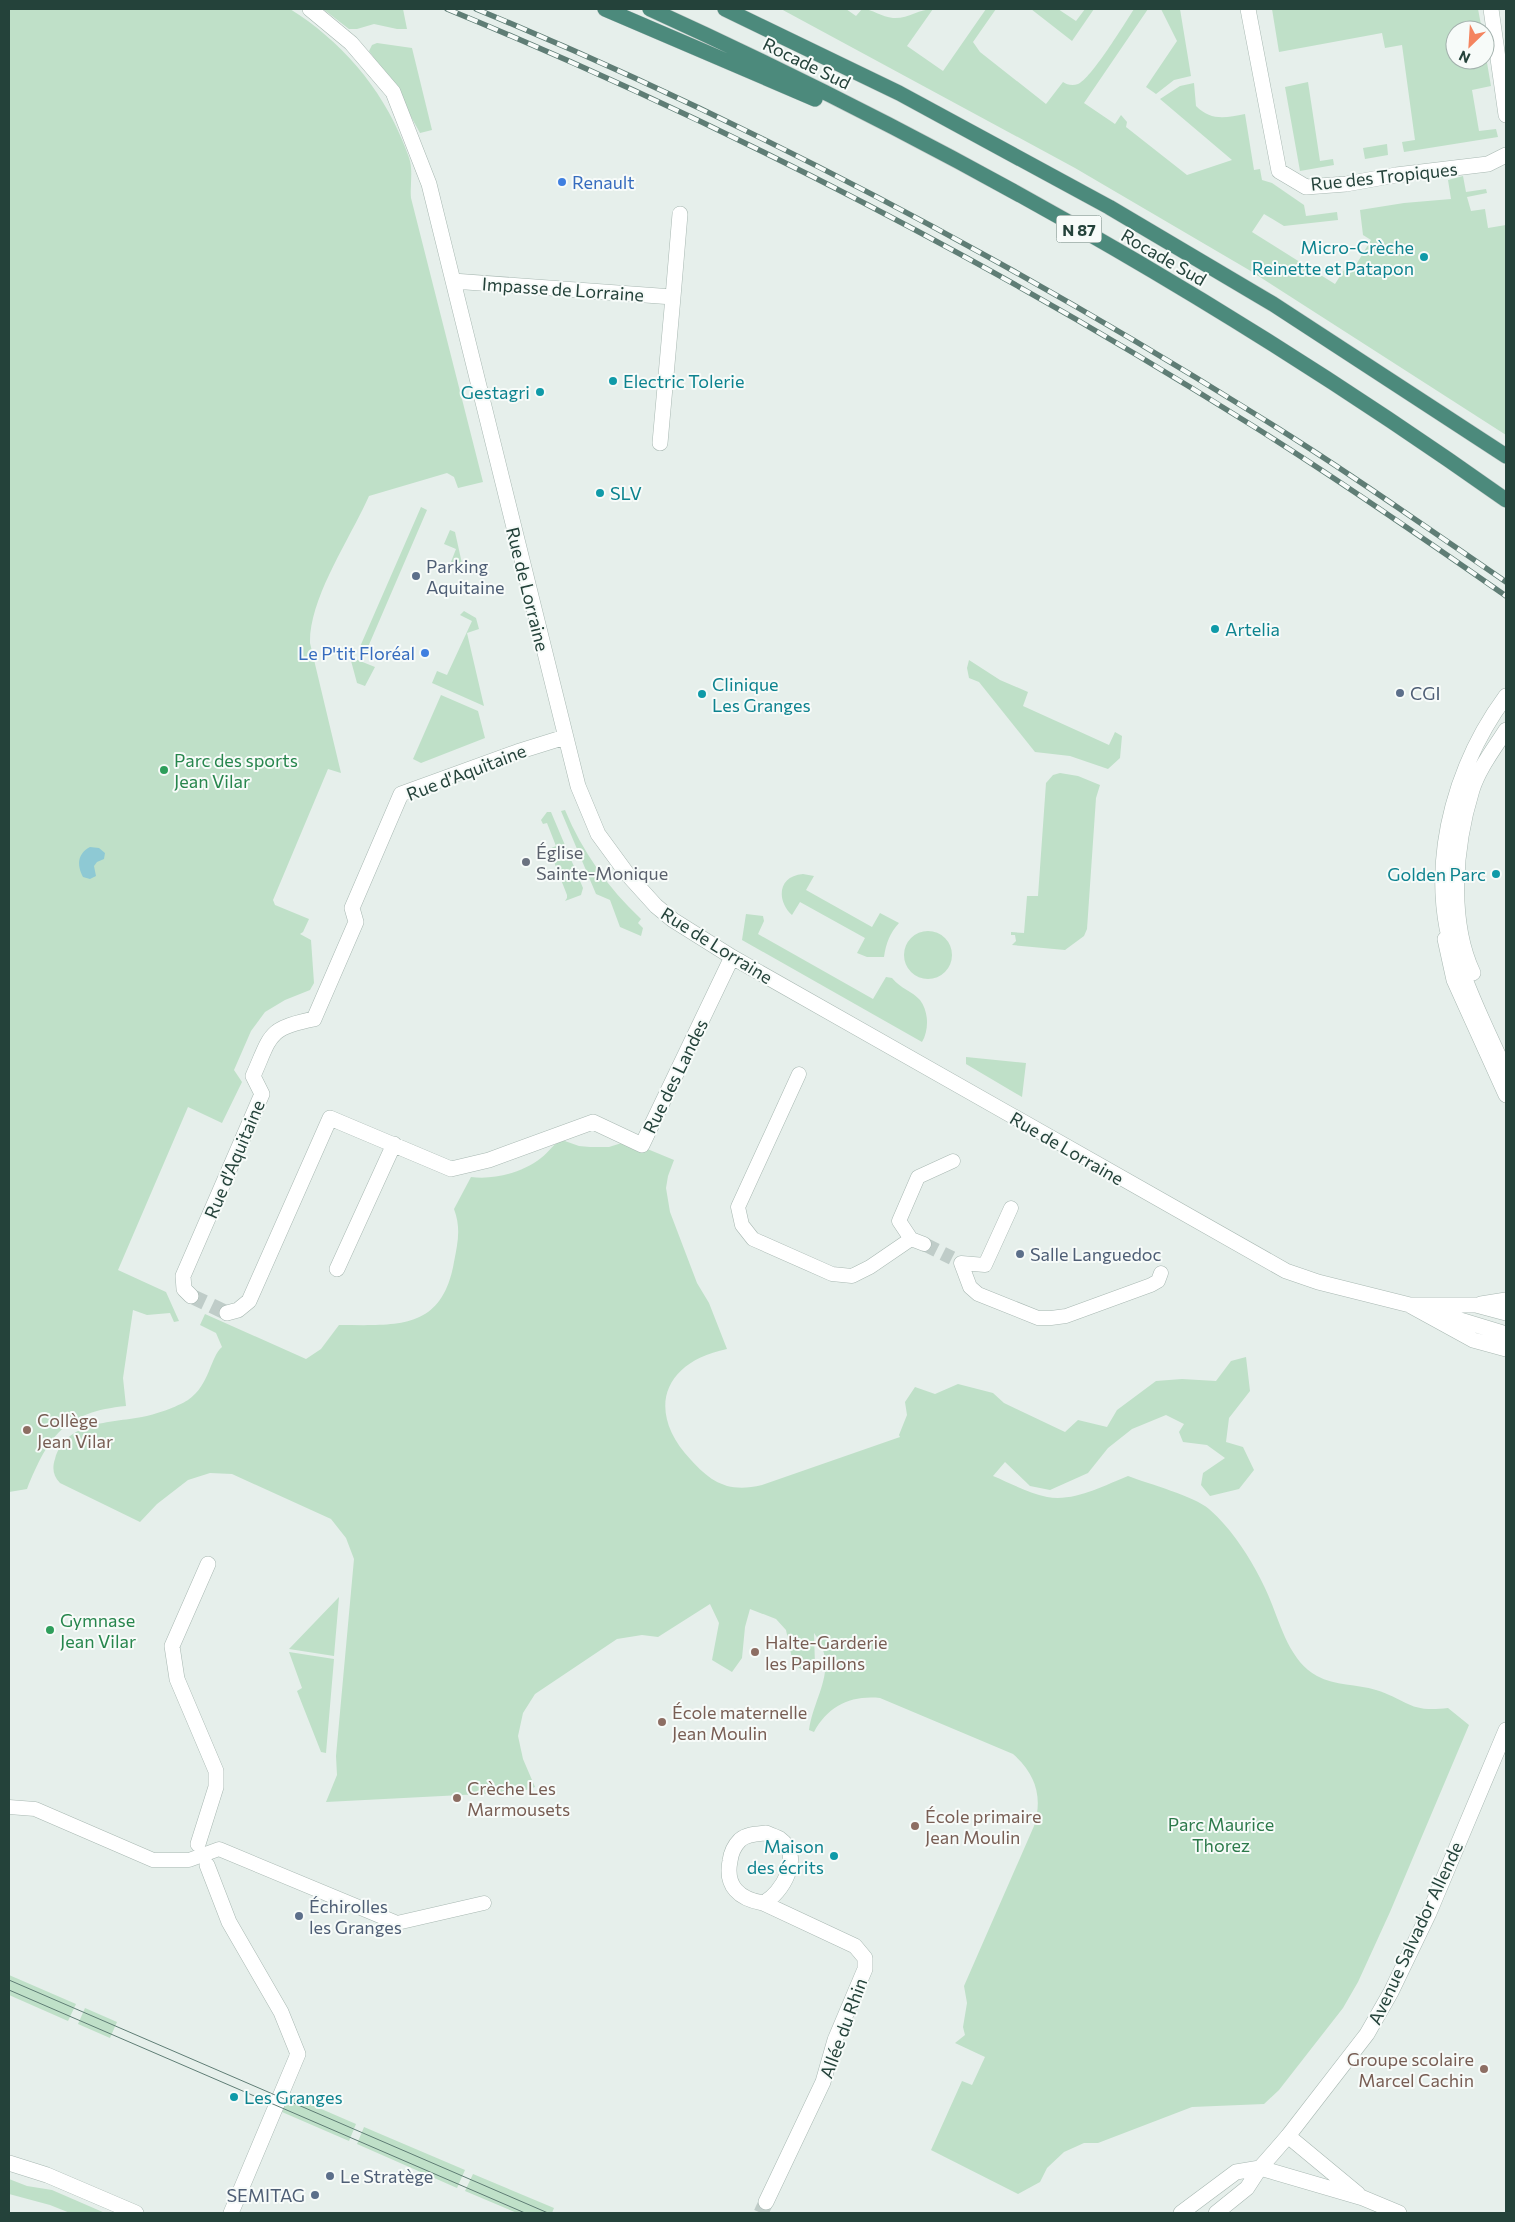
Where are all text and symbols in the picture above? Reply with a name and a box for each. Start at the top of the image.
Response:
north arrow [1445,20,1495,70]
street label: Rocade Sud [760,32,854,94]
text: N [1456,47,1473,67]
street label: Rue des Tropiques [1309,157,1459,195]
place label: Renault [572,171,635,193]
marker: Renault [556,176,568,188]
road number: N 87 [1056,215,1102,242]
street label: Rocade Sud [1117,224,1211,290]
place label: Micro-Crèche Reinette et Patapon [1252,236,1414,279]
marker: Micro-Crèche Reinette et Patapon [1418,251,1430,263]
street label: Impasse de Lorraine [481,272,645,306]
place label: Electric Tolerie [623,370,744,392]
marker: Electric Tolerie [607,375,619,387]
place label: Gestagri [461,381,530,403]
marker: Gestagri [534,386,546,398]
place label: SLV [610,482,642,504]
marker: SLV [594,487,606,499]
street label: Rue de Lorraine [502,525,554,653]
place label: Parking Aquitaine [426,555,504,598]
marker: Parking Aquitaine [410,570,422,582]
place label: Artelia [1225,618,1280,640]
marker: Artelia [1209,623,1221,635]
place label: Le P'tit Floréal [298,642,415,664]
marker: Le P'tit Floréal [419,647,431,659]
place label: Clinique Les Granges [712,673,811,716]
place label: CGI [1410,682,1441,704]
marker: CGI [1394,687,1406,699]
marker: Clinique Les Granges [696,688,708,700]
street label: Rue d'Aquitaine [403,739,529,805]
place label: Parc des sports Jean Vilar [174,749,298,792]
marker: Parc des sports Jean Vilar [158,764,170,776]
place label: Église Sainte-Monique [536,841,668,884]
marker: Église Sainte-Monique [520,856,532,868]
place label: Golden Parc [1387,863,1486,885]
marker: Golden Parc [1490,868,1502,880]
street label: Rue de Lorraine [657,902,777,988]
street label: Rue des Landes [638,1015,712,1137]
street label: Rue d'Aquitaine [199,1097,269,1221]
street label: Rue de Lorraine [1006,1107,1128,1189]
place label: Salle Languedoc [1030,1243,1162,1265]
marker: Salle Languedoc [1014,1248,1026,1260]
place label: Collège Jean Vilar [37,1409,113,1452]
marker: Collège Jean Vilar [21,1424,33,1436]
place label: Gymnase Jean Vilar [60,1609,136,1652]
marker: Gymnase Jean Vilar [44,1624,56,1636]
place label: Halte-Garderie les Papillons [765,1631,888,1674]
marker: Halte-Garderie les Papillons [749,1646,761,1658]
place label: École maternelle Jean Moulin [672,1701,807,1744]
marker: École maternelle Jean Moulin [656,1716,668,1728]
place label: Crèche Les Marmousets [467,1777,570,1820]
marker: Crèche Les Marmousets [451,1792,463,1804]
place label: École primaire Jean Moulin [925,1805,1041,1848]
park label: Parc Maurice Thorez [1168,1813,1274,1856]
marker: École primaire Jean Moulin [909,1820,921,1832]
place label: Maison des écrits [747,1835,824,1878]
street label: Avenue Salvador Allende [1363,1838,1467,2028]
marker: Maison des écrits [828,1850,840,1862]
place label: Échirolles les Granges [309,1895,402,1938]
marker: Échirolles les Granges [293,1910,305,1922]
street label: Allée du Rhin [815,1975,871,2081]
place label: Groupe scolaire Marcel Cachin [1347,2048,1474,2091]
marker: Groupe scolaire Marcel Cachin [1478,2063,1490,2075]
place label: Les Granges [244,2086,343,2108]
marker: Les Granges [228,2091,240,2103]
place label: Le Stratège [340,2165,433,2187]
marker: Le Stratège [324,2170,336,2182]
place label: SEMITAG [226,2184,305,2206]
marker: SEMITAG [309,2189,321,2201]

